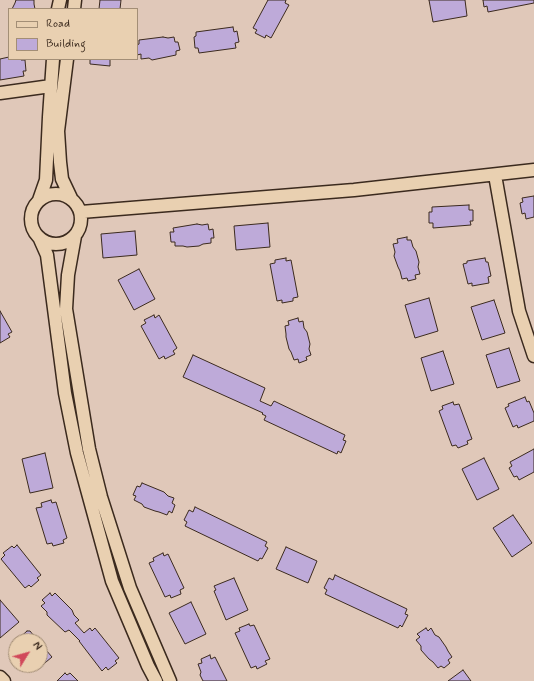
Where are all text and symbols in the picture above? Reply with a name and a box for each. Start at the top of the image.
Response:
legend [8,8,138,60]
text: Road [46,16,70,32]
text: Building [46,36,86,52]
north arrow [8,633,48,673]
text: N [29,639,45,654]

